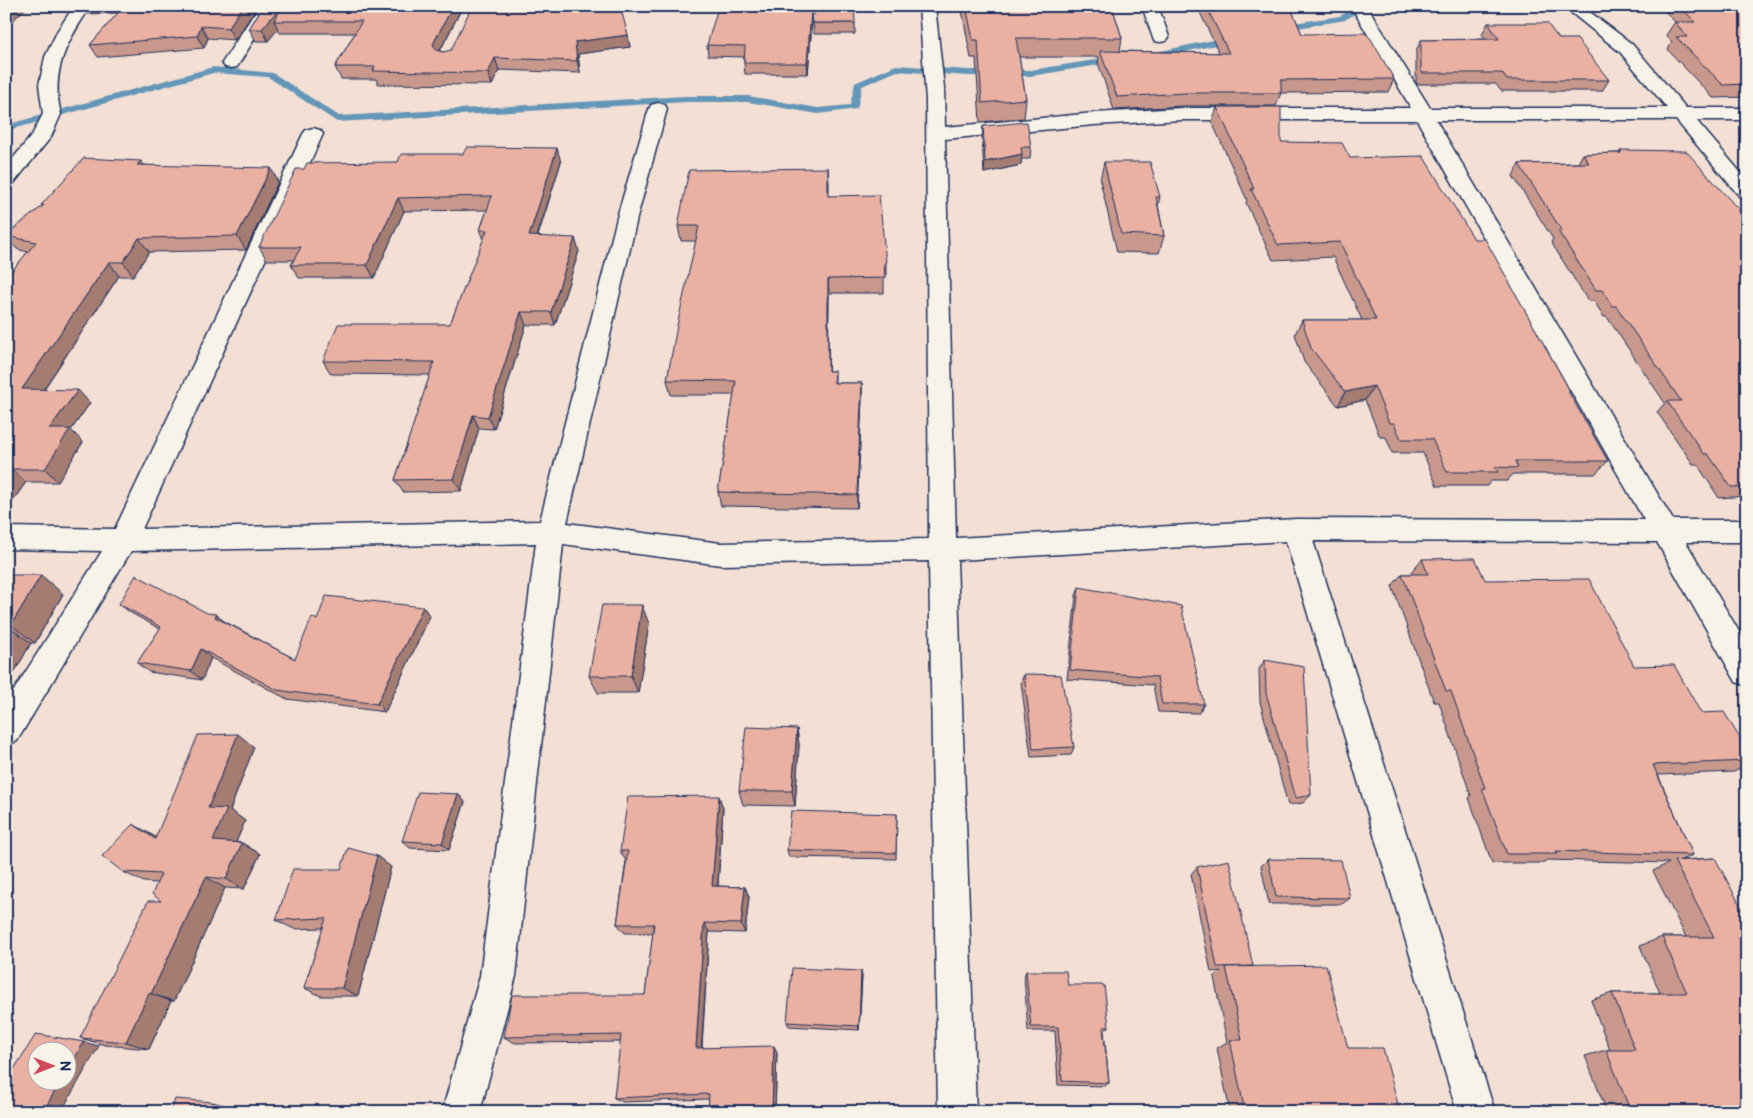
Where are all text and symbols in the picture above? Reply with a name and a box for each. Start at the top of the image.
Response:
north arrow [28,1040,78,1090]
text: N [56,1061,73,1071]

